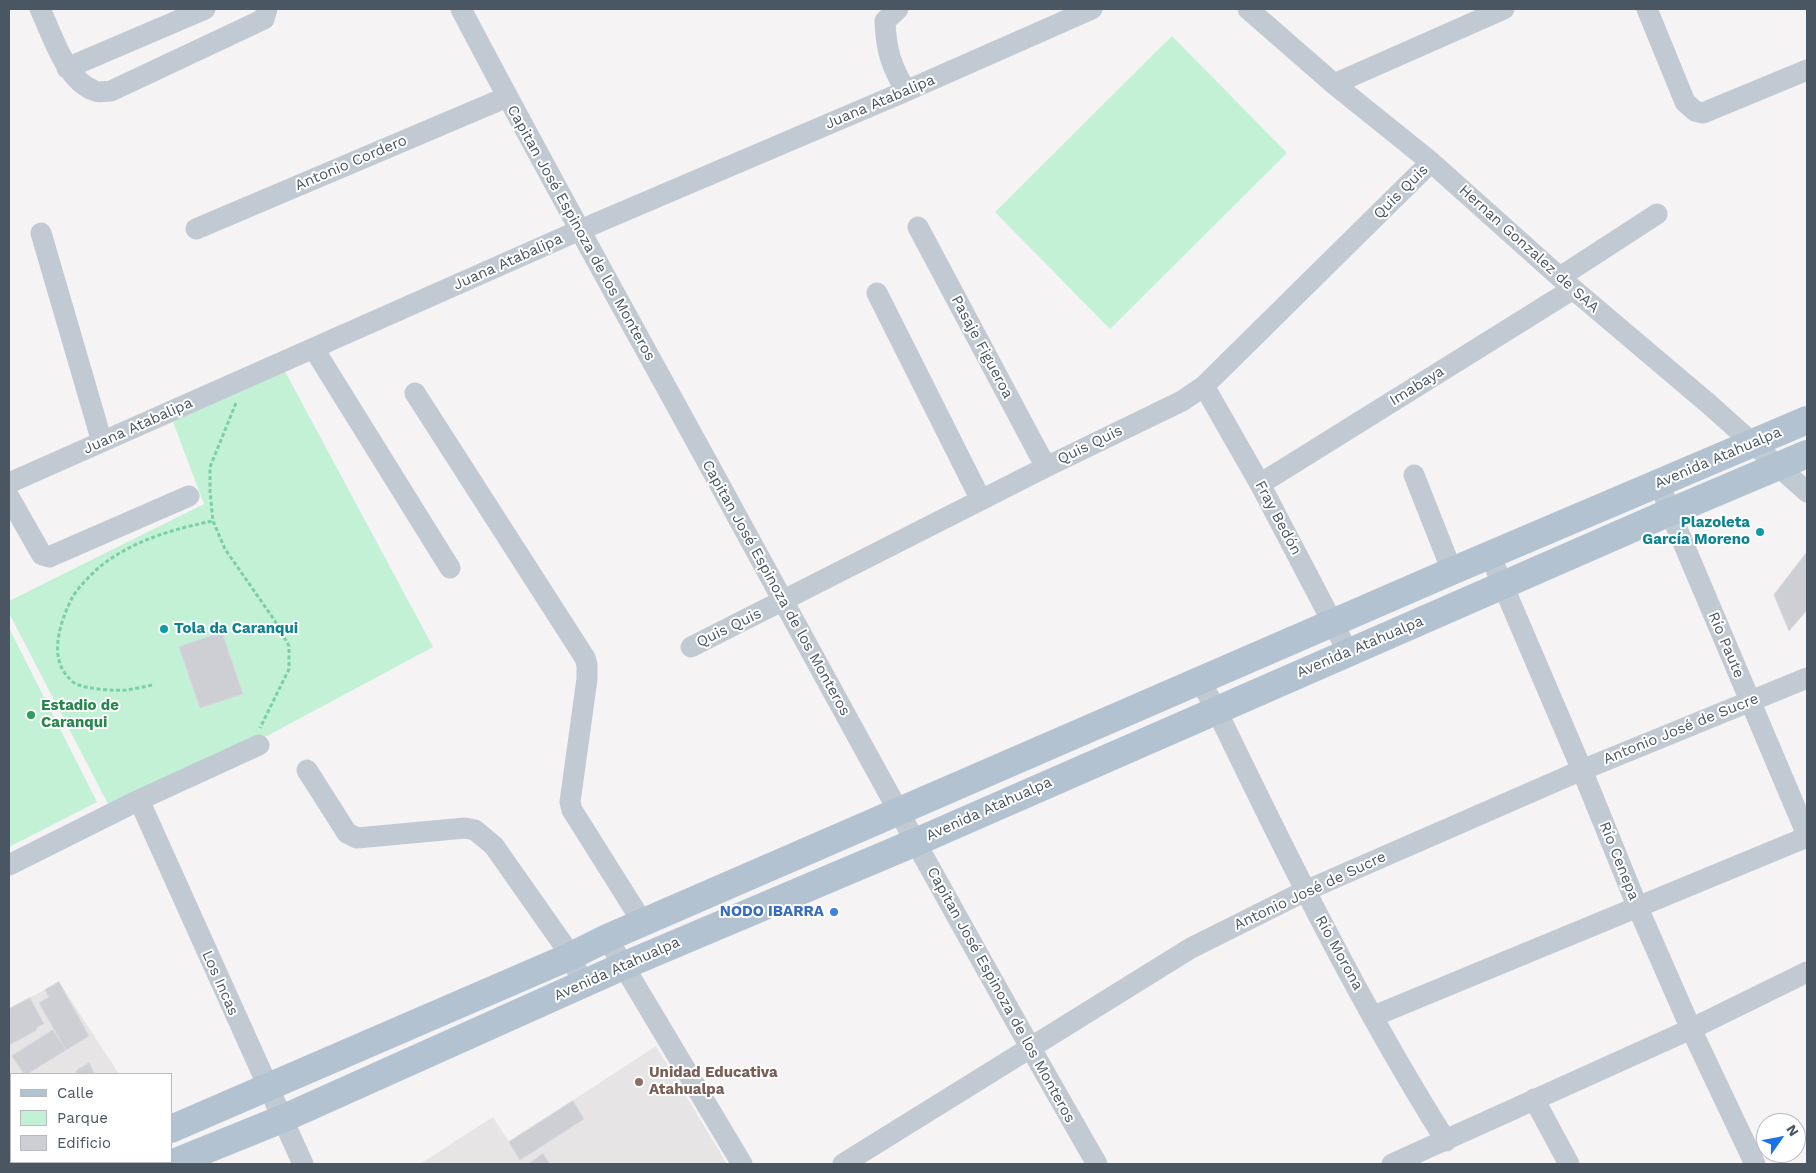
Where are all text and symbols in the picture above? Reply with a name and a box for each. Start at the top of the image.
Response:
street label: Juana Atabalipa [822,71,938,133]
street label: Capitan José Espinoza de los Monteros [503,102,659,364]
street label: Antonio Cordero [292,131,410,195]
street label: Quis Quis [1370,161,1432,223]
street label: Hernan Gonzalez de SAA [1455,181,1603,317]
street label: Juana Atabalipa [451,230,565,294]
street label: Pasaje Figueroa [947,292,1017,402]
street label: Imabaya [1387,362,1447,410]
street label: Juana Atabalipa [81,394,195,458]
street label: Quis Quis [1055,422,1125,468]
street label: Avenida Atahualpa [1652,423,1784,493]
street label: Capitan José Espinoza de los Monteros [698,457,854,719]
street label: Fray Bedón [1251,478,1305,558]
place label: Plazoleta García Moreno [1642,514,1750,549]
marker: Plazoleta García Moreno [1754,526,1766,538]
street label: Quis Quis [694,605,764,651]
street label: Río Paute [1704,609,1748,681]
street label: Avenida Atahualpa [1294,612,1426,682]
place label: Tola da Caranqui [174,620,298,638]
marker: Tola da Caranqui [158,623,170,635]
street label: Antonio José de Sucre [1601,690,1761,768]
place label: Estadio de Caranqui [41,697,119,732]
marker: Estadio de Caranqui [25,709,37,721]
street label: Avenida Atahualpa [923,773,1055,845]
street label: Río Cenepa [1595,819,1643,903]
street label: Antonio José de Sucre [1231,848,1389,934]
street label: Capitan José Espinoza de los Monteros [923,864,1079,1126]
place label: NODO IBARRA [720,903,824,921]
marker: NODO IBARRA [828,906,840,918]
street label: Río Morona [1311,913,1367,993]
street label: Avenida Atahualpa [551,933,683,1005]
street label: Los Incas [198,948,242,1018]
place label: Unidad Educativa Atahualpa [649,1064,778,1099]
legend [10,1073,172,1163]
marker: Unidad Educativa Atahualpa [633,1076,645,1088]
text: Calle [57,1084,94,1102]
text: Parque [57,1109,108,1127]
north arrow [1756,1113,1806,1163]
text: N [1783,1122,1802,1139]
text: Edificio [57,1134,111,1152]

